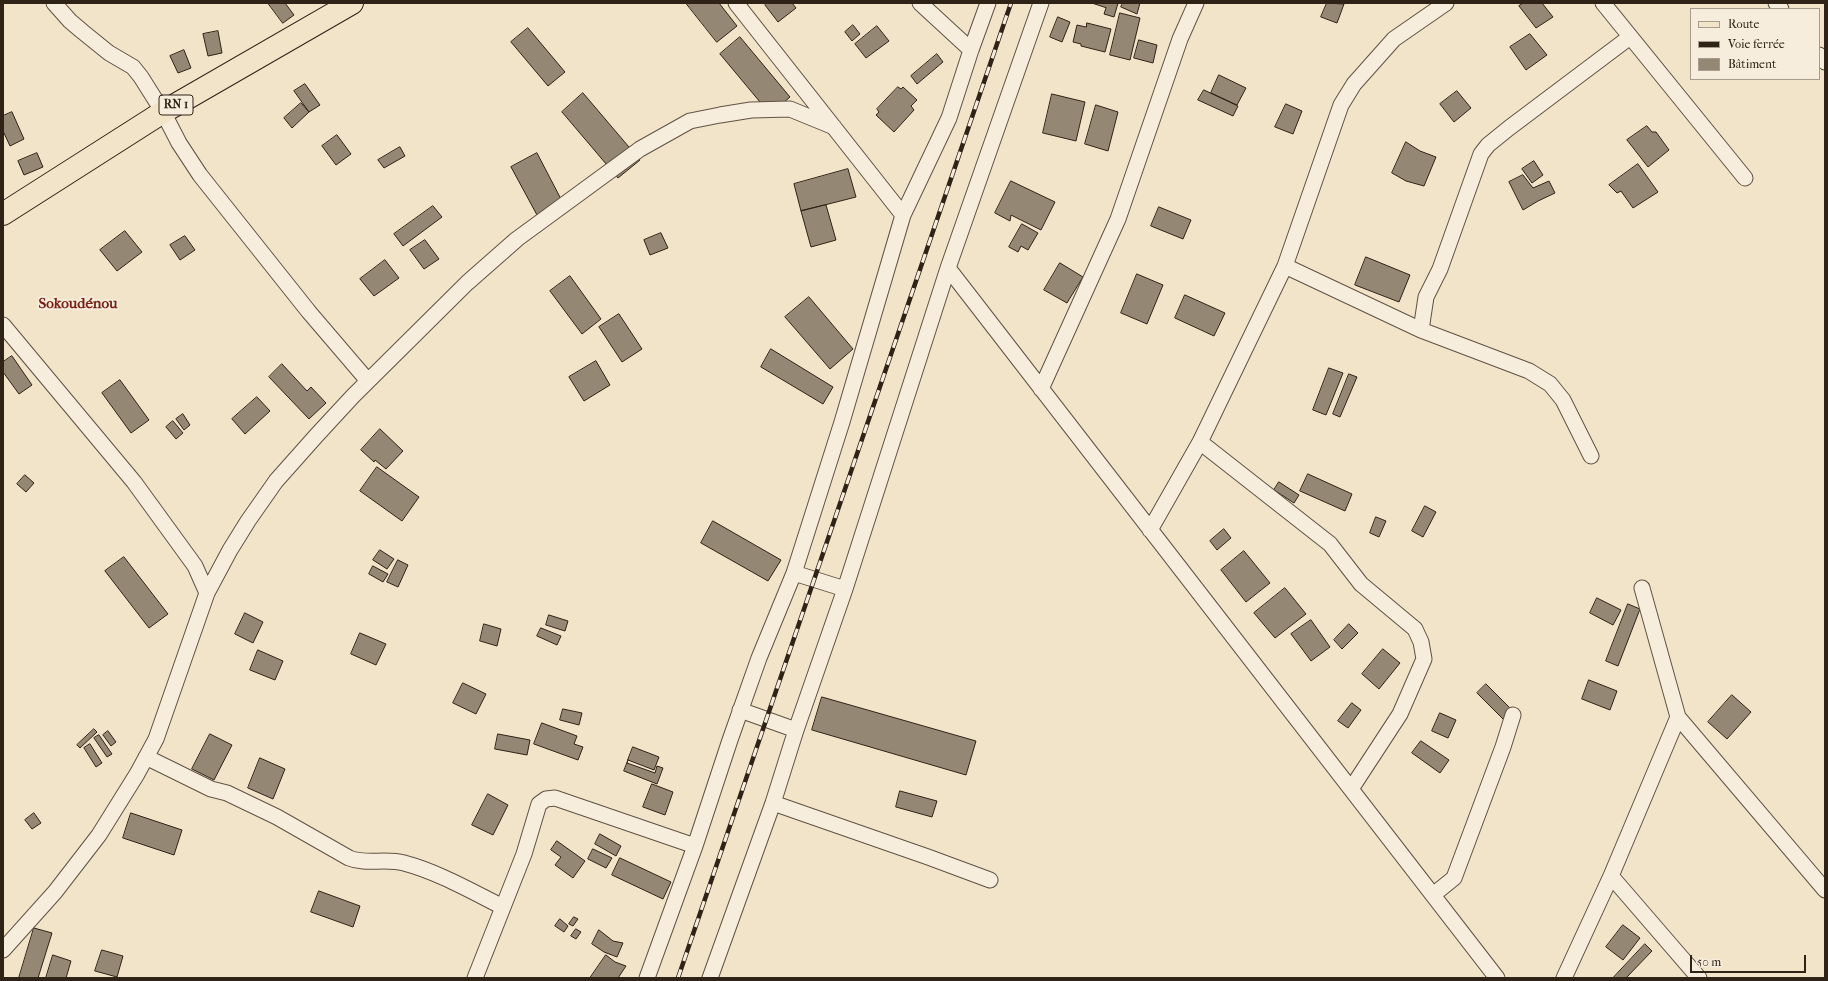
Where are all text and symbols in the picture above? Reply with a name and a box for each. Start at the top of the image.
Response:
legend [1690,8,1820,80]
text: Route [1728,17,1760,31]
text: Voie ferrée [1728,37,1785,51]
text: Bâtiment [1728,57,1776,71]
road number: RN 1 [159,95,193,115]
district label: Sokoudénou [39,295,117,313]
scale bar [1692,947,1808,973]
text: 50 m [1697,955,1721,969]

